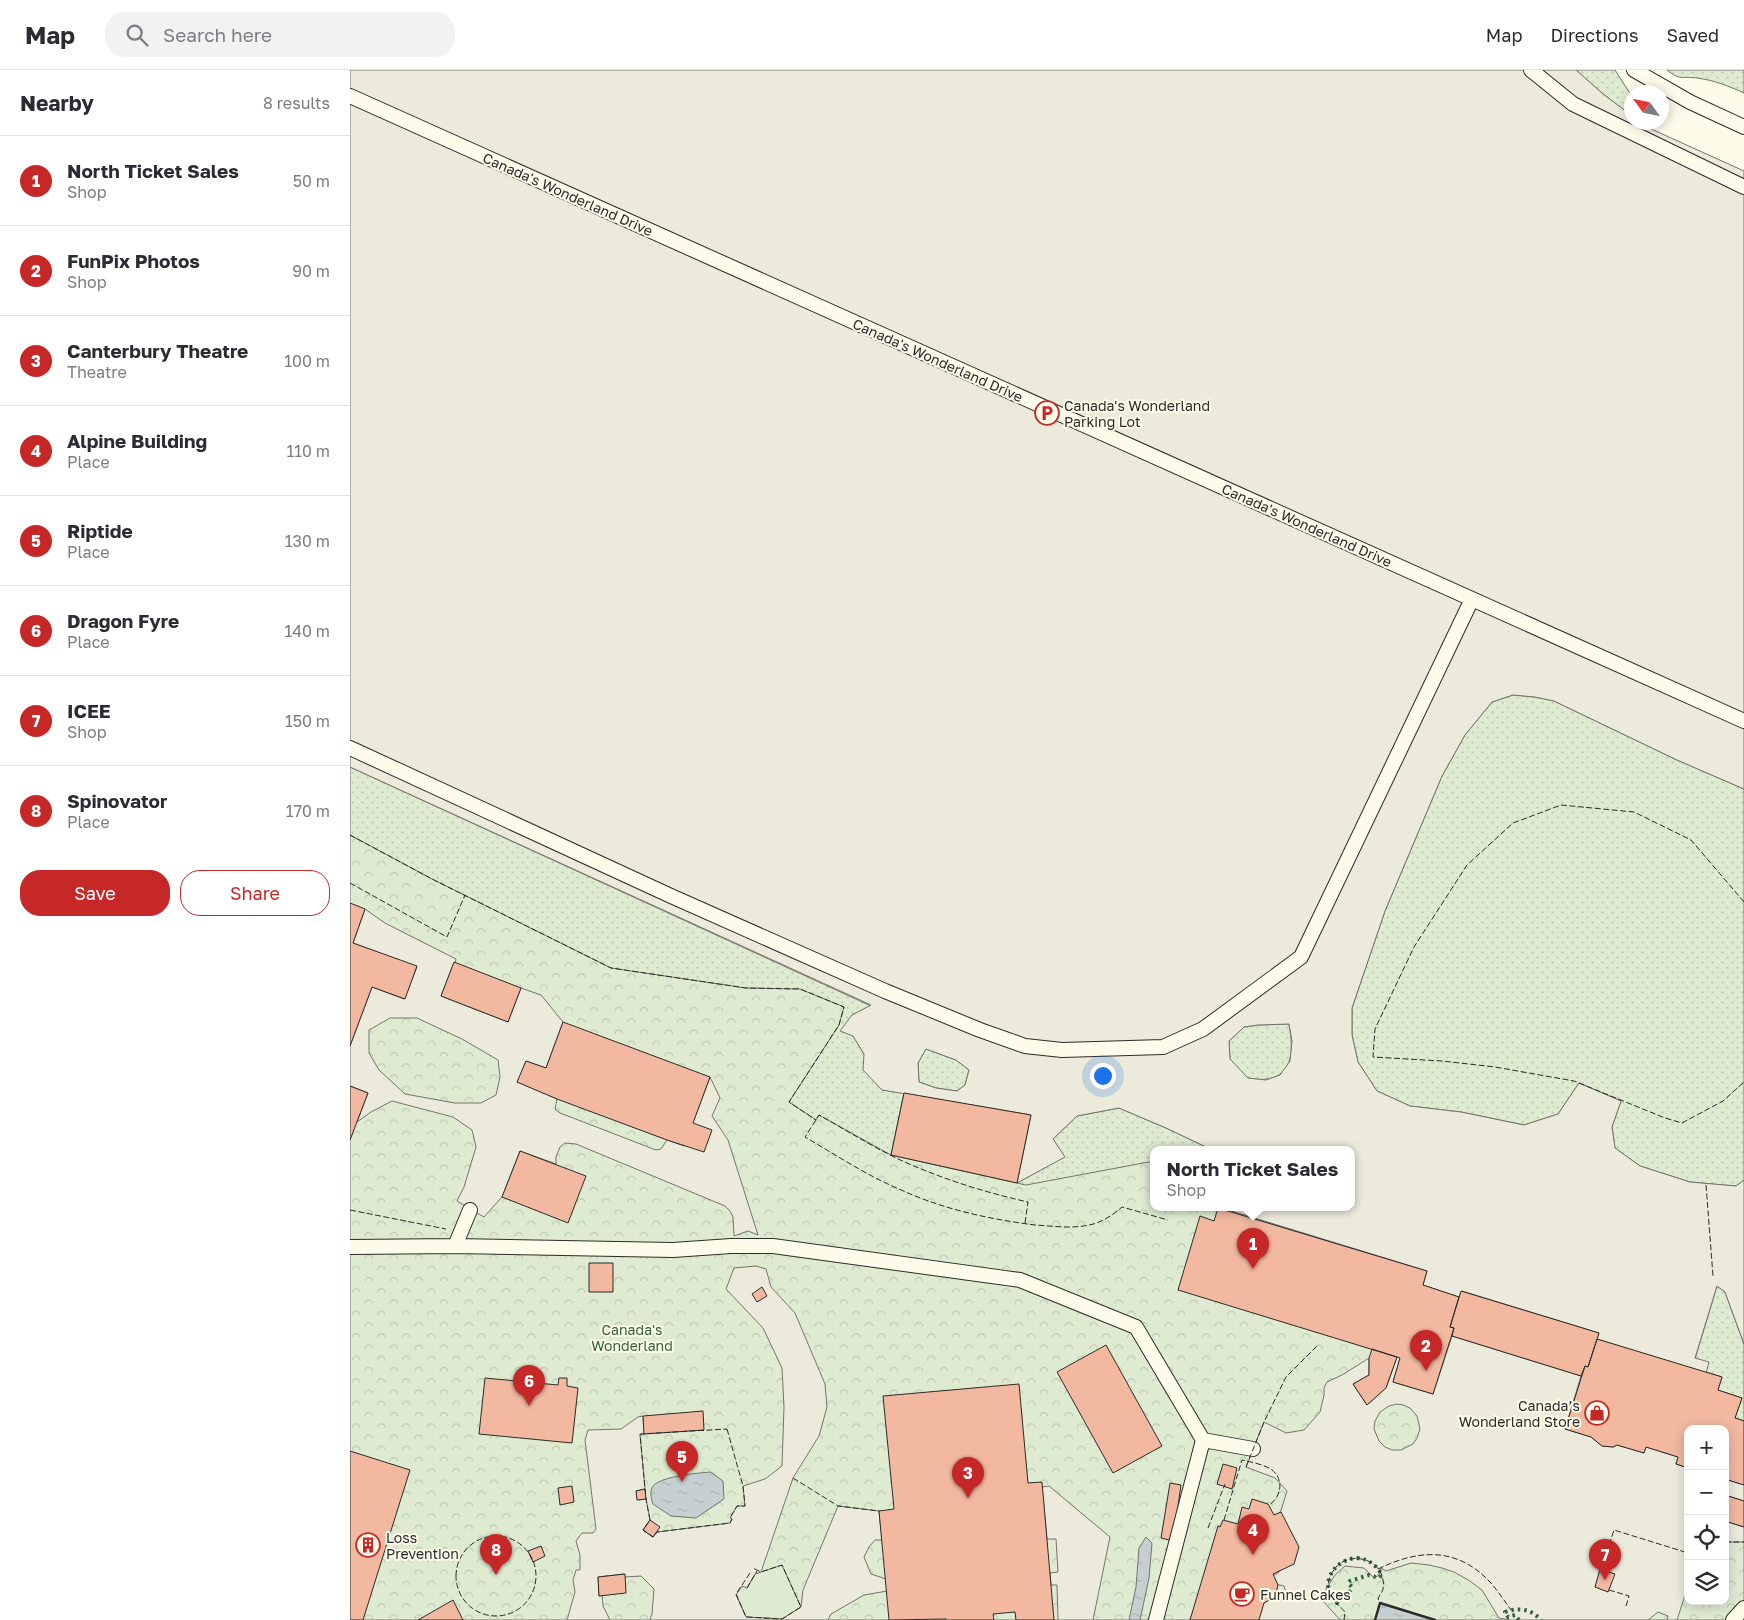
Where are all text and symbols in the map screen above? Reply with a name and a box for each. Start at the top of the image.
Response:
search box [105,12,455,57]
text: Map [25,20,75,49]
icon: search [123,21,151,49]
text: Search here [163,23,272,46]
text: Map [1486,24,1522,46]
text: Directions [1550,24,1638,46]
text: Saved [1666,24,1719,46]
north arrow [1624,85,1669,130]
text: Nearby [20,90,94,116]
text: 8 results [263,93,330,113]
street label: Canada's Wonderland Drive [480,149,656,239]
text: North Ticket Sales [67,159,239,182]
text: 1 [32,171,40,191]
text: 50 m [293,171,330,191]
text: Shop [67,182,107,202]
text: FunPix Photos [67,249,200,272]
text: 2 [31,261,41,281]
text: 90 m [292,261,330,281]
text: Shop [67,272,107,292]
street label: Canada's Wonderland Drive [850,315,1026,405]
text: Canterbury Theatre [67,339,248,362]
text: 3 [31,351,41,371]
text: 100 m [284,351,330,371]
text: Theatre [67,362,127,382]
place label: Canada's Wonderland Parking Lot [1064,397,1210,430]
parking icon: Canada's Wonderland Parking Lot [1034,400,1060,426]
text: Alpine Building [67,429,207,452]
text: 4 [31,441,41,461]
text: 110 m [286,441,330,461]
text: Place [67,452,110,472]
street label: Canada's Wonderland Drive [1219,480,1395,570]
text: Riptide [67,519,133,542]
text: 5 [31,531,41,551]
text: 130 m [285,531,330,551]
text: Place [67,542,110,562]
text: Dragon Fyre [67,609,179,632]
text: 6 [31,621,41,641]
text: 140 m [284,621,330,641]
text: Place [67,632,110,652]
text: ICEE [67,699,111,722]
text: 7 [32,711,40,731]
text: 150 m [285,711,330,731]
text: Shop [67,722,107,742]
text: Spinovator [67,789,167,812]
text: 8 [31,801,41,821]
text: 170 m [286,801,330,821]
text: Place [67,812,110,832]
button: Save [20,870,170,916]
button: Share [180,870,330,916]
your location [1090,1063,1116,1089]
popup [1150,1146,1355,1211]
text: North Ticket Sales [1167,1157,1338,1180]
text: Shop [1167,1180,1206,1200]
pin: 1 [1237,1228,1269,1269]
park label: Canada's Wonderland [591,1321,673,1354]
pin: 2 [1410,1330,1442,1371]
pin: 6 [513,1365,545,1406]
place label: Canada’s Wonderland Store [1459,1397,1580,1430]
shop icon: Canada’s Wonderland Store [1584,1400,1610,1426]
map controls [1684,1425,1729,1605]
button: + [1684,1425,1729,1470]
pin: 5 [666,1441,698,1482]
pin: 3 [952,1457,984,1498]
button: − [1684,1470,1729,1515]
pin: 4 [1237,1514,1269,1555]
button: locate [1684,1515,1729,1560]
place label: Loss Prevention [386,1529,459,1562]
building icon: Loss Prevention [355,1532,381,1558]
pin: 8 [480,1534,512,1575]
pin: 7 [1589,1539,1621,1580]
button: layers [1684,1560,1729,1605]
cafe icon: Funnel Cakes [1229,1581,1255,1607]
place label: Funnel Cakes [1260,1586,1351,1603]

